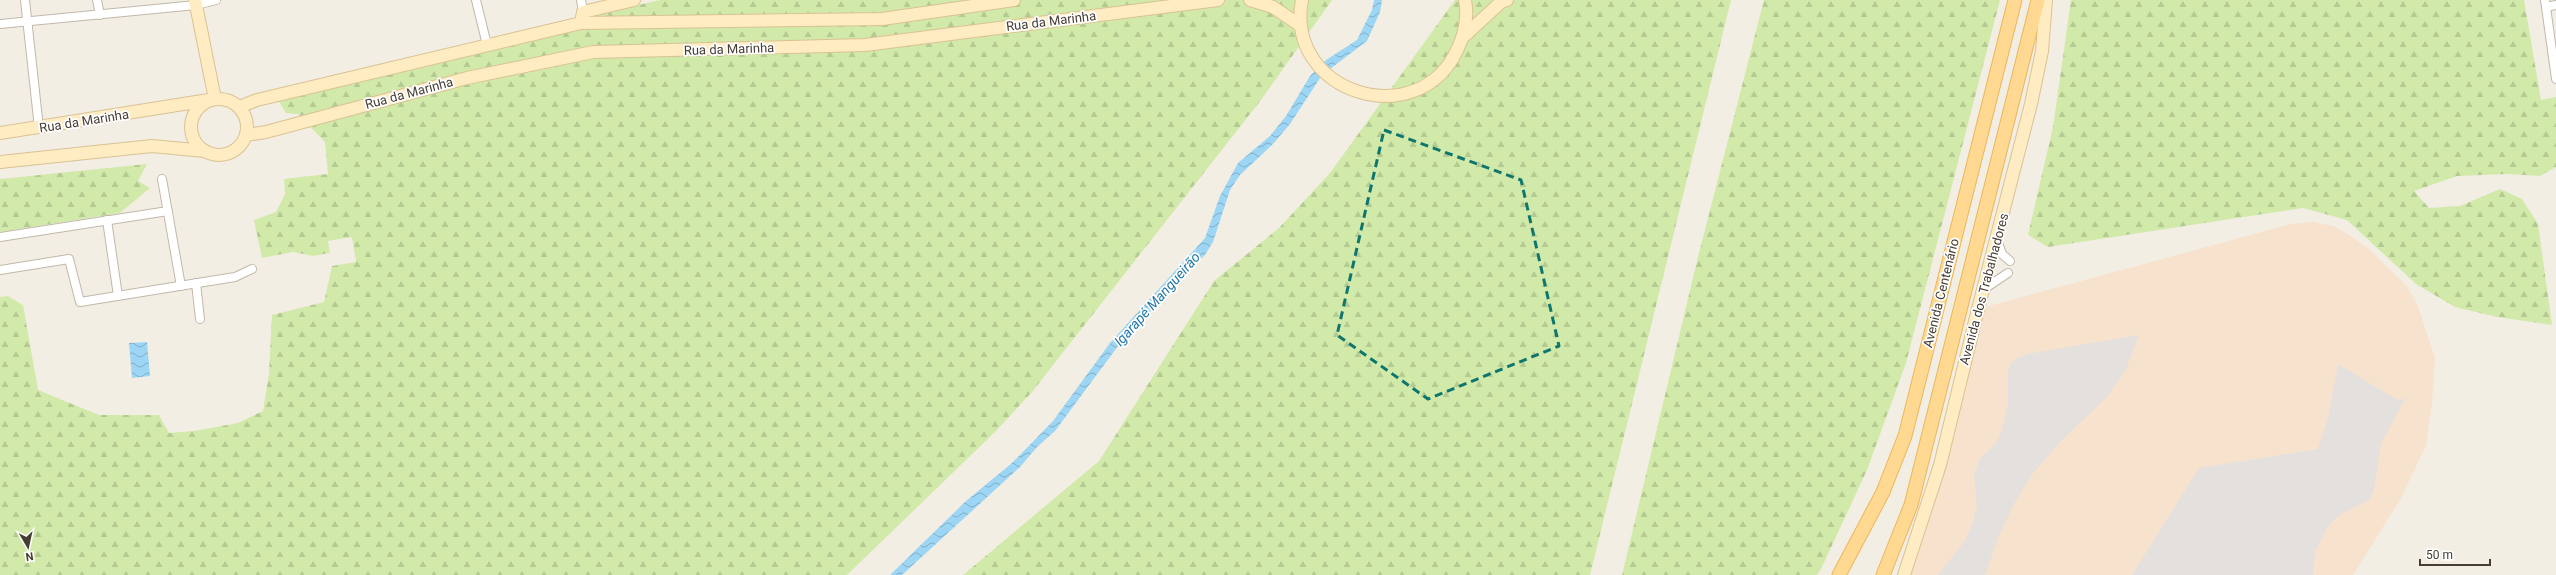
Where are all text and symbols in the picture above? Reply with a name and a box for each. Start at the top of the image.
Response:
street label: Rua da Marinha [1005,8,1097,34]
street label: Rua da Marinha [684,40,774,58]
street label: Rua da Marinha [363,74,455,112]
street label: Rua da Marinha [38,107,130,135]
street label: Avenida dos Trabalhadores [1956,211,2012,367]
street label: Avenida Centenário [1920,237,1962,349]
water label: Igarapé Mangueirão [1111,249,1203,349]
north arrow [8,527,48,567]
scale bar [2420,541,2490,567]
text: 50 m [2426,548,2453,562]
text: N [24,549,34,563]

